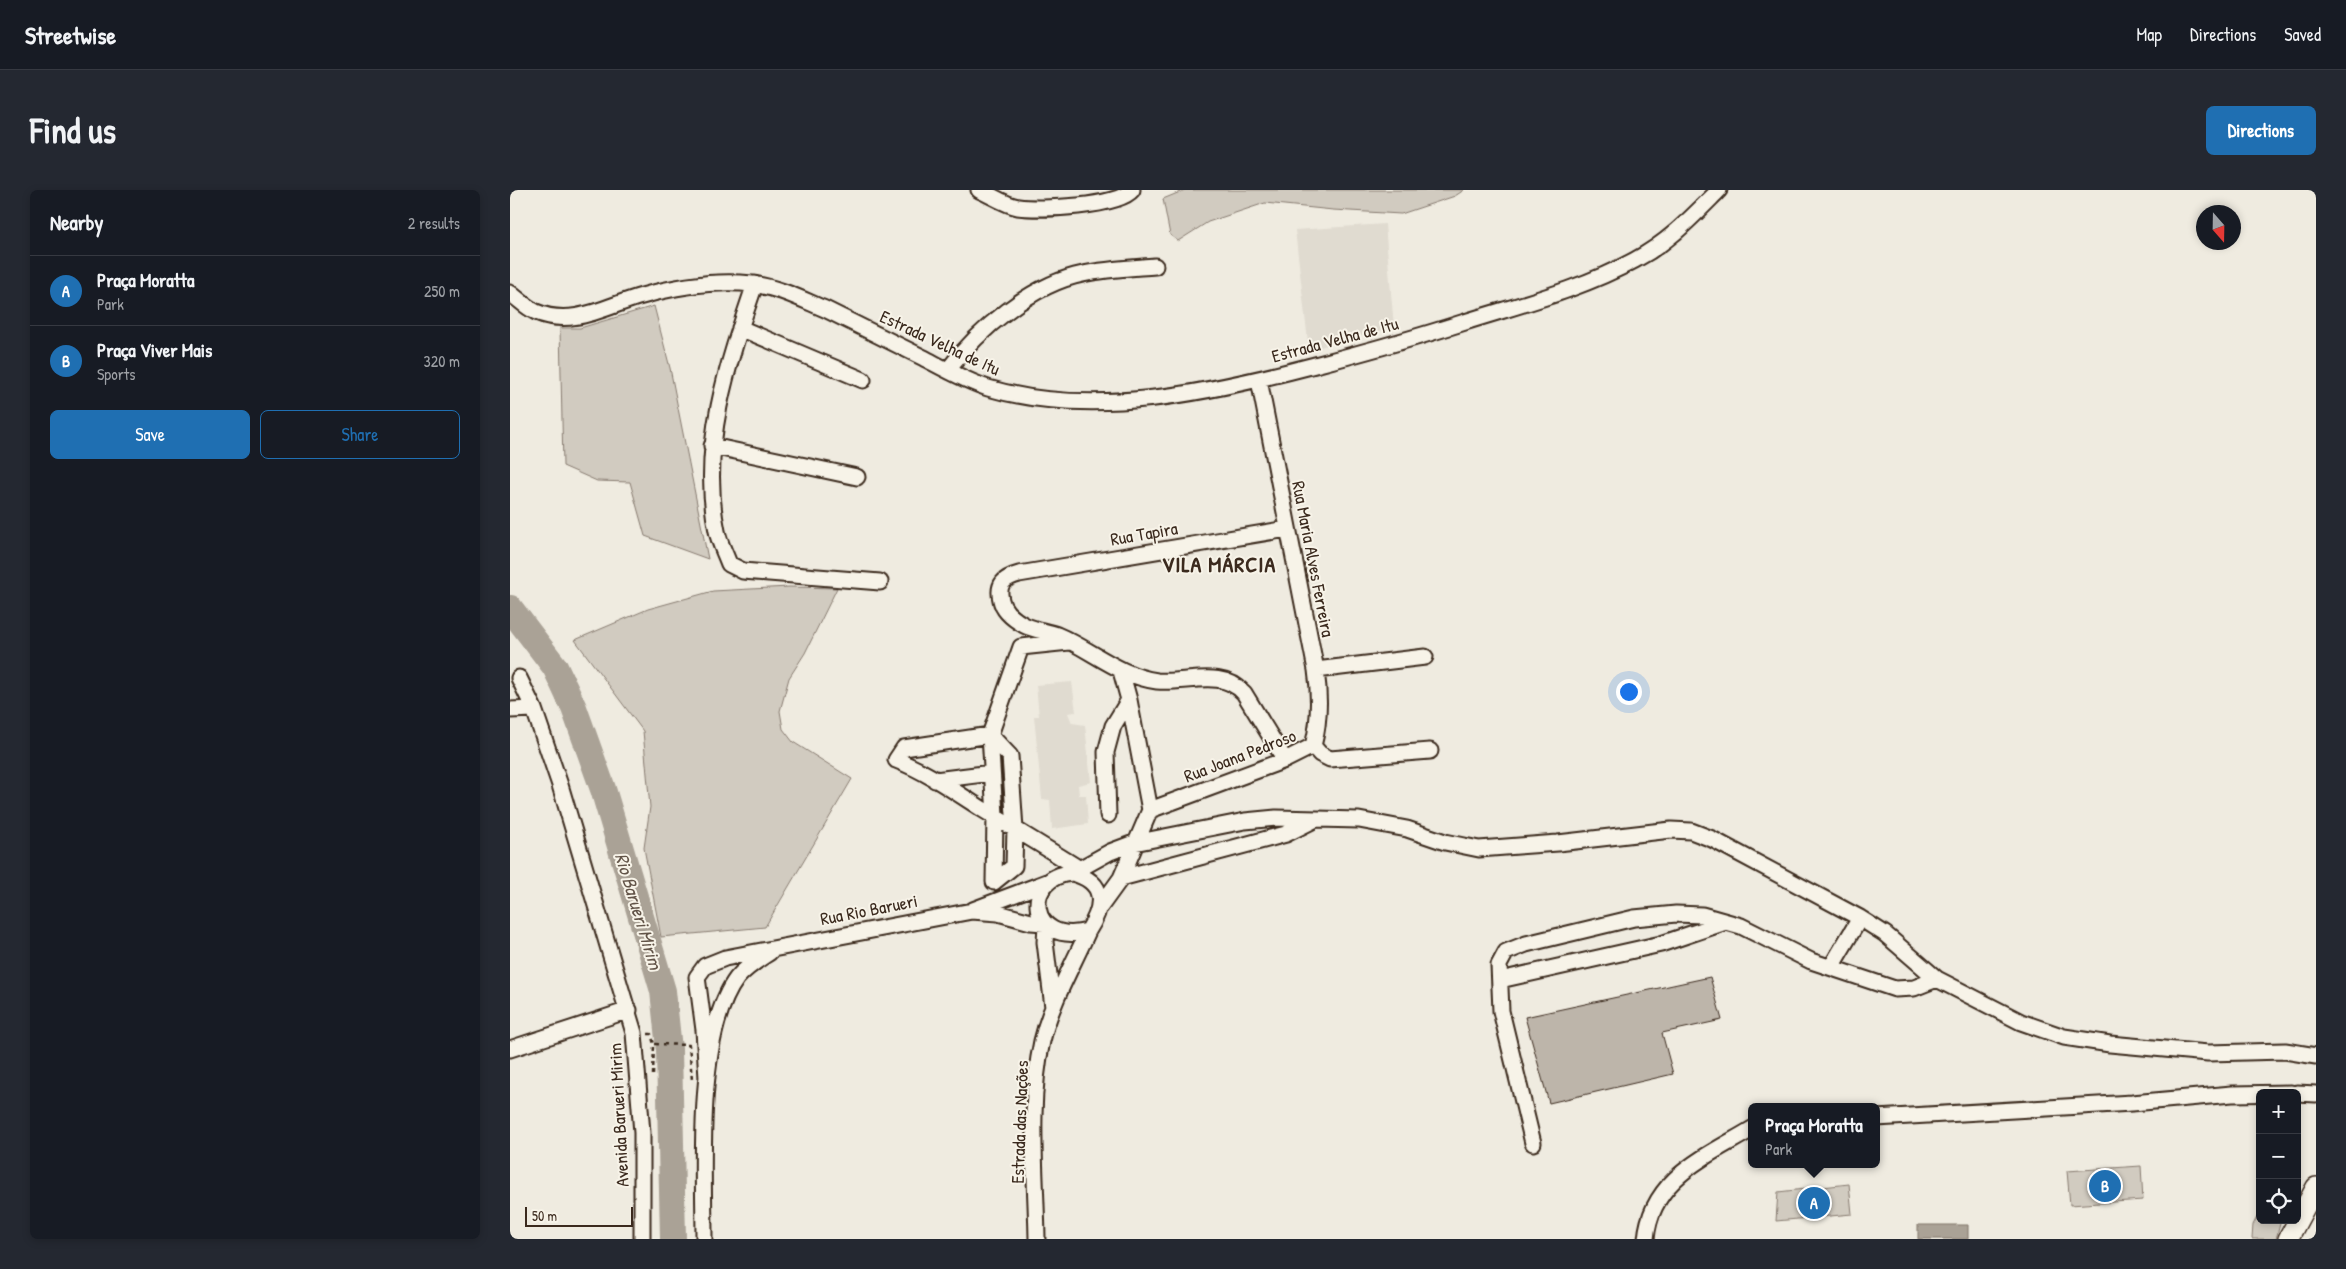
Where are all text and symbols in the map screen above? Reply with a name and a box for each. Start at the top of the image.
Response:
text: Streetwise [25,19,116,51]
text: Map [2137,22,2162,47]
text: Directions [2190,22,2256,47]
text: Saved [2284,22,2321,47]
button: Directions [2206,106,2316,155]
text: Find us [30,107,116,154]
north arrow [2196,205,2241,250]
text: Nearby [50,208,103,237]
text: 2 results [408,212,460,234]
text: Praça Moratta [97,267,194,293]
text: A [62,280,70,302]
text: 250 m [424,280,460,302]
text: Park [97,293,124,315]
street label: Estrada Velha de Itu [876,304,1004,381]
street label: Estrada Velha de Itu [1269,311,1401,368]
text: Praça Viver Mais [97,337,212,363]
text: B [62,350,70,372]
text: 320 m [424,350,460,372]
text: Sports [97,363,135,385]
button: Save [50,410,250,459]
button: Share [260,410,460,459]
street label: Rua Maria Alves Ferreira [1286,479,1341,639]
street label: Rua Tapira [1108,515,1179,552]
district label: VILA MÁRCIA [1162,549,1276,579]
your location [1616,679,1642,705]
street label: Rua Joana Pedroso [1180,723,1299,788]
water label: Rio Barueri Mirim [609,850,669,973]
street label: Rua Rio Barueri [818,888,920,931]
street label: Avenida Barueri Mirim [602,1042,635,1188]
street label: Estrada das Nações [1005,1060,1034,1184]
map controls [2256,1089,2301,1224]
button: + [2256,1089,2301,1134]
popup [1748,1103,1880,1168]
text: Praça Moratta [1765,1112,1863,1138]
button: − [2256,1134,2301,1179]
text: Park [1765,1138,1792,1160]
pin: B [2089,1167,2121,1205]
button: locate [2256,1179,2301,1224]
pin: A [1798,1184,1830,1222]
scale bar [525,1204,632,1227]
text: 50 m [532,1206,557,1225]

